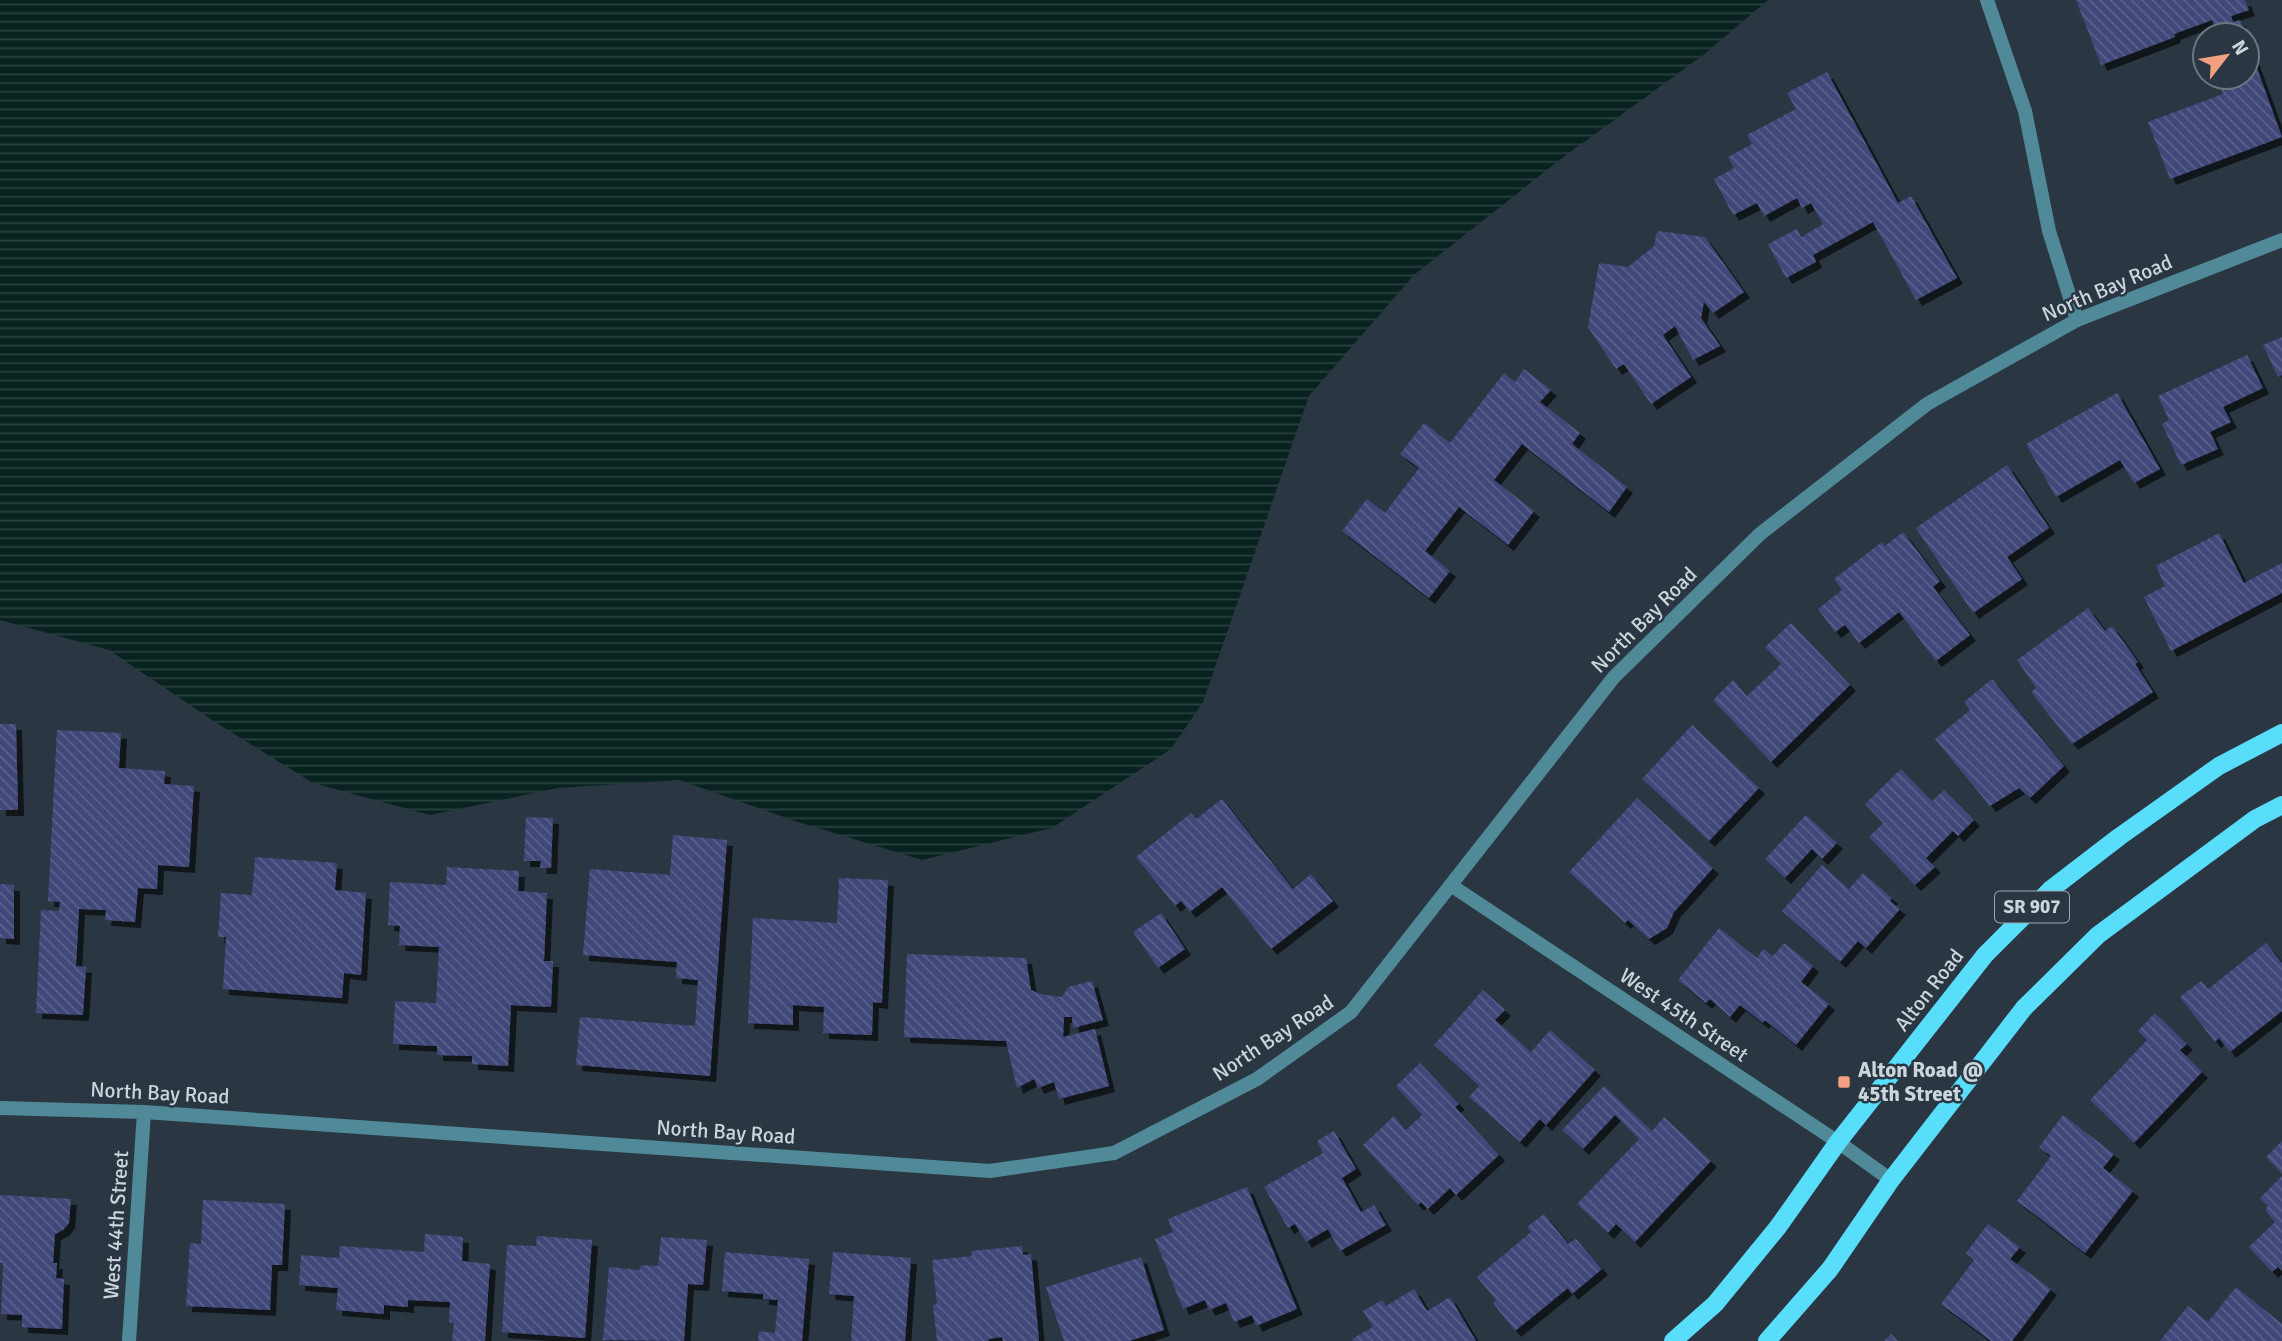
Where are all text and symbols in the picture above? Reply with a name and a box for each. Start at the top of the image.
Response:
north arrow [2191,21,2261,91]
text: N [2226,36,2253,60]
street label: North Bay Road [2038,249,2176,327]
street label: North Bay Road [1586,562,1702,678]
road number: SR 907 [1995,892,2069,923]
street label: Alton Road [1889,944,1969,1036]
street label: West 45th Street [1615,962,1753,1068]
street label: North Bay Road [1208,989,1338,1087]
place label: Alton Road @ 45th Street [1858,1057,1983,1107]
marker: Alton Road @ 45th Street [1836,1074,1852,1090]
street label: North Bay Road [90,1076,230,1110]
street label: North Bay Road [656,1114,796,1150]
street label: West 44th Street [98,1150,134,1300]

